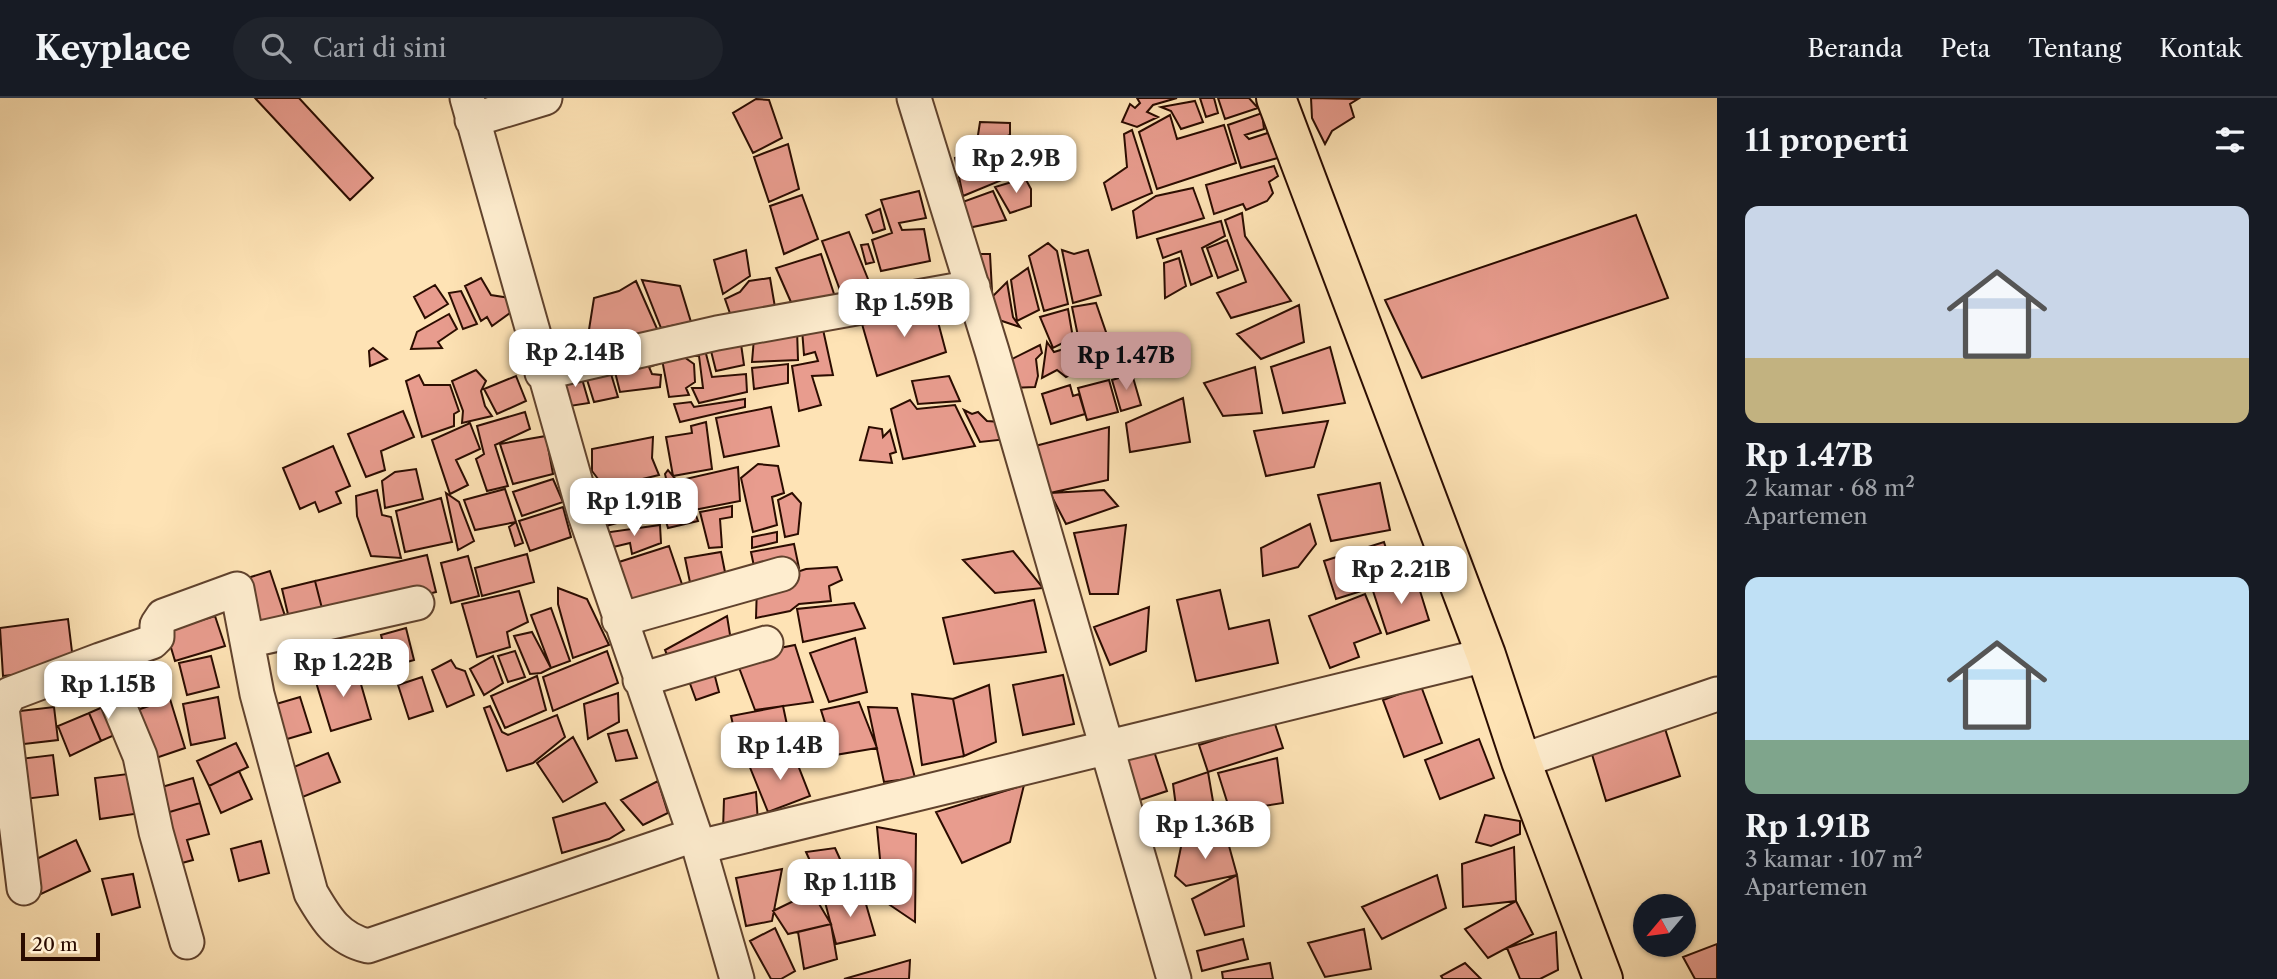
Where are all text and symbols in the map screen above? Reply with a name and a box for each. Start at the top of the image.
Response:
search box [233,17,723,80]
text: Keyplace [35,28,191,69]
icon: search [257,29,295,67]
text: Cari di sini [313,32,446,64]
text: Beranda [1807,34,1903,63]
text: Peta [1941,34,1990,63]
text: Tentang [2028,34,2121,63]
text: Kontak [2159,34,2242,63]
icon: filters [2211,121,2249,159]
text: 11 properti [1745,122,1909,159]
pin: Rp 2.9B [951,136,1081,195]
text: Rp 2.9B [971,144,1061,172]
icon: home [1934,251,2060,377]
pin: Rp 1.59B [832,280,976,339]
text: Rp 1.59B [854,288,954,316]
pin: Rp 2.14B [503,330,647,389]
pin: Rp 1.47B [1054,332,1198,392]
text: Rp 2.14B [525,338,625,366]
text: Rp 1.47B [1077,341,1175,369]
text: Rp 1.47B [1745,437,1873,474]
text: 2 kamar · 68 m² [1745,474,1915,502]
pin: Rp 1.91B [562,478,706,538]
text: Rp 1.91B [586,487,682,515]
text: Apartemen [1745,502,1868,530]
pin: Rp 2.21B [1329,546,1473,606]
text: Rp 2.21B [1351,555,1451,583]
icon: home [1934,622,2060,748]
pin: Rp 1.22B [271,640,415,699]
text: Rp 1.22B [293,648,393,676]
pin: Rp 1.15B [36,662,180,721]
text: Rp 1.15B [60,670,156,698]
pin: Rp 1.4B [715,722,845,782]
text: Rp 1.4B [737,731,823,759]
pin: Rp 1.36B [1133,802,1277,861]
text: Rp 1.91B [1745,808,1871,845]
text: Rp 1.36B [1155,810,1255,838]
text: 3 kamar · 107 m² [1745,845,1923,873]
pin: Rp 1.11B [778,860,922,919]
text: Rp 1.11B [803,868,897,896]
text: Apartemen [1745,873,1868,901]
north arrow [1633,894,1696,957]
map controls [1633,894,1696,957]
scale bar [21,930,100,962]
text: 20 m [32,933,78,956]

